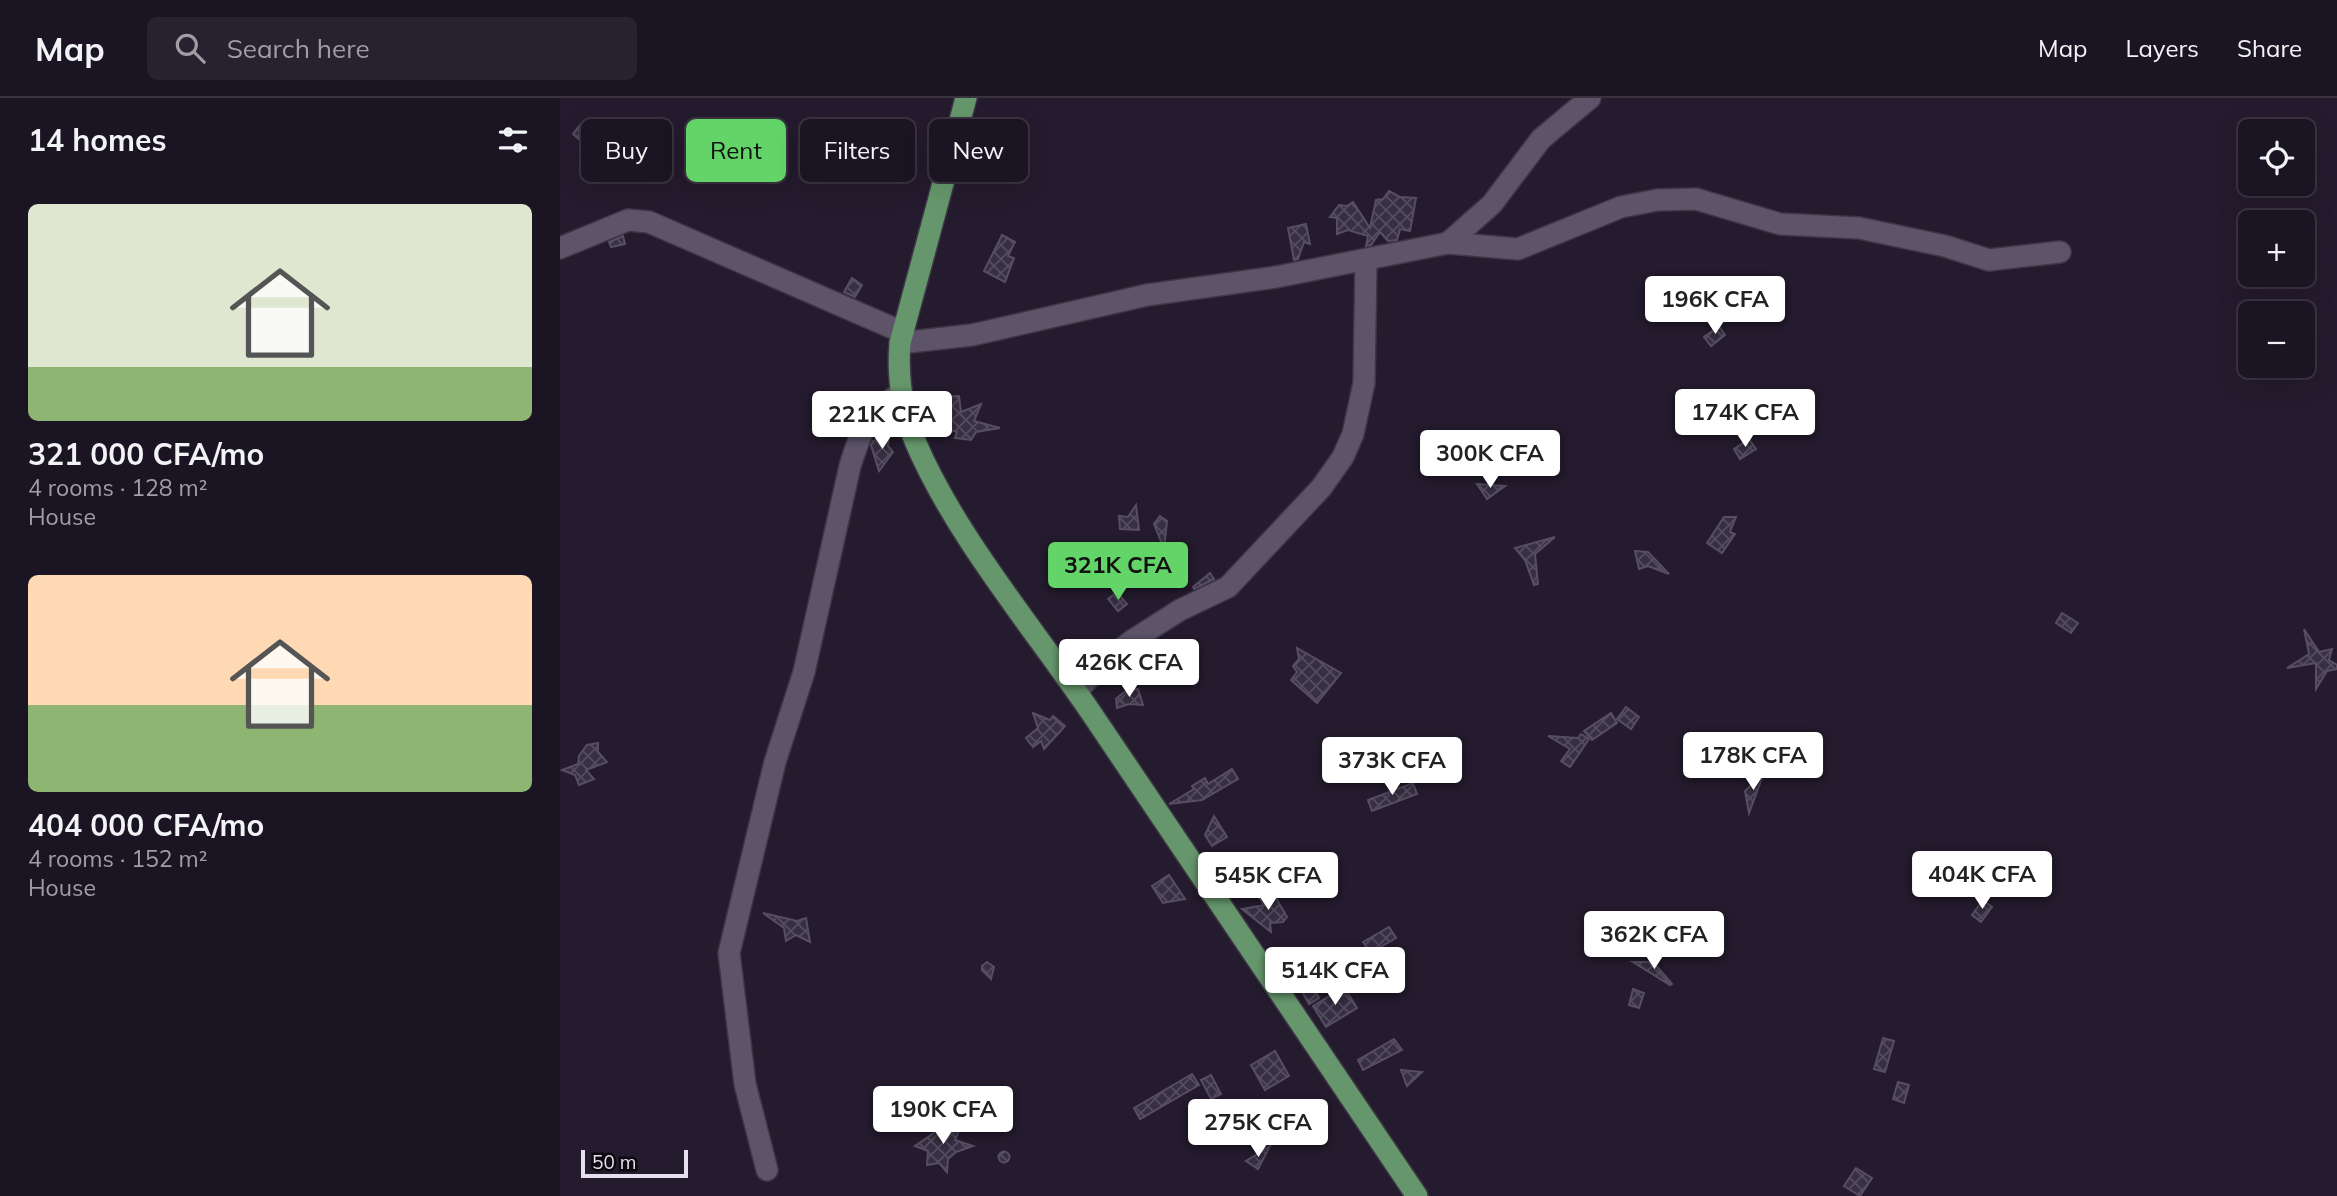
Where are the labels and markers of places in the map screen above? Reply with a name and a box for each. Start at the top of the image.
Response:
pin: 196K CFA [1643,276,1787,336]
pin: 174K CFA [1673,390,1817,449]
pin: 221K CFA [810,392,954,451]
pin: 300K CFA [1418,430,1562,490]
pin: 321K CFA [1046,542,1190,602]
pin: 426K CFA [1057,640,1201,699]
pin: 178K CFA [1681,732,1825,792]
pin: 373K CFA [1320,738,1464,797]
pin: 545K CFA [1196,852,1340,912]
pin: 404K CFA [1910,852,2054,911]
pin: 362K CFA [1582,912,1726,971]
pin: 514K CFA [1263,948,1407,1007]
pin: 190K CFA [871,1086,1015,1146]
pin: 275K CFA [1186,1100,1330,1159]

